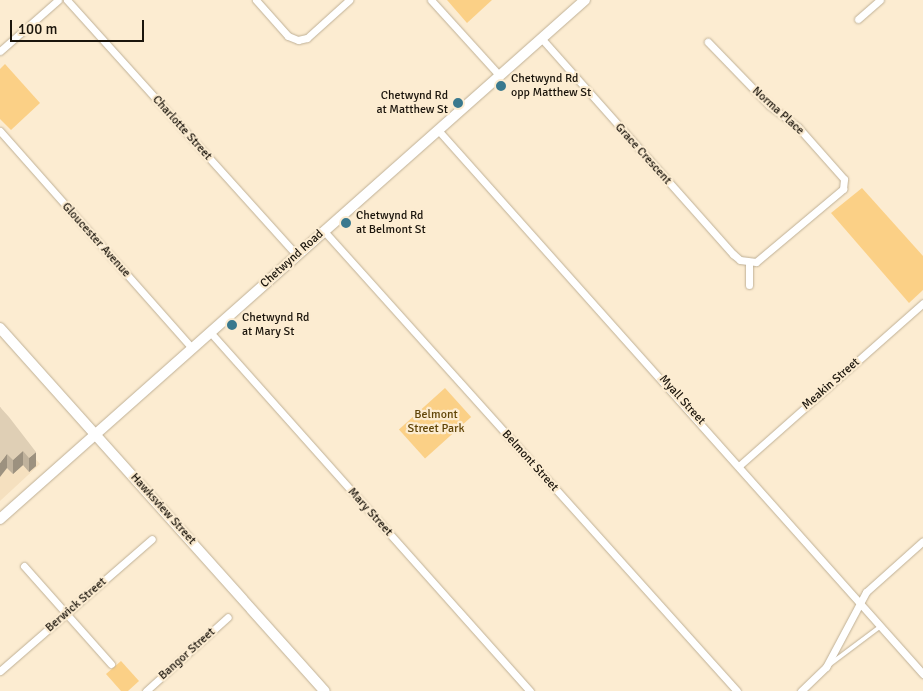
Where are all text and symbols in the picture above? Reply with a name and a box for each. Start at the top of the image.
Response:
scale bar [12,10,146,42]
text: 100 m [18,20,58,38]
place label: Chetwynd Rd opp Matthew St [511,72,591,100]
marker: Chetwynd Rd opp Matthew St [495,80,507,92]
street label: Norma Place [749,84,807,138]
place label: Chetwynd Rd at Matthew St [377,89,448,117]
street label: Charlotte Street [149,93,215,163]
marker: Chetwynd Rd at Matthew St [452,97,464,109]
street label: Grace Crescent [612,120,674,188]
street label: Gloucester Avenue [59,200,133,280]
place label: Chetwynd Rd at Belmont St [356,209,426,237]
marker: Chetwynd Rd at Belmont St [340,217,352,229]
street label: Chetwynd Road [258,227,326,291]
place label: Chetwynd Rd at Mary St [242,311,309,339]
marker: Chetwynd Rd at Mary St [226,319,238,331]
street label: Meakin Street [799,355,863,413]
street label: Myall Street [656,372,708,428]
park label: Belmont Street Park [408,408,464,436]
street label: Belmont Street [499,427,561,495]
street label: Hawksview Street [127,470,199,548]
street label: Mary Street [345,485,395,539]
street label: Berwick Street [43,575,109,635]
street label: Bangor Street [156,625,218,683]

